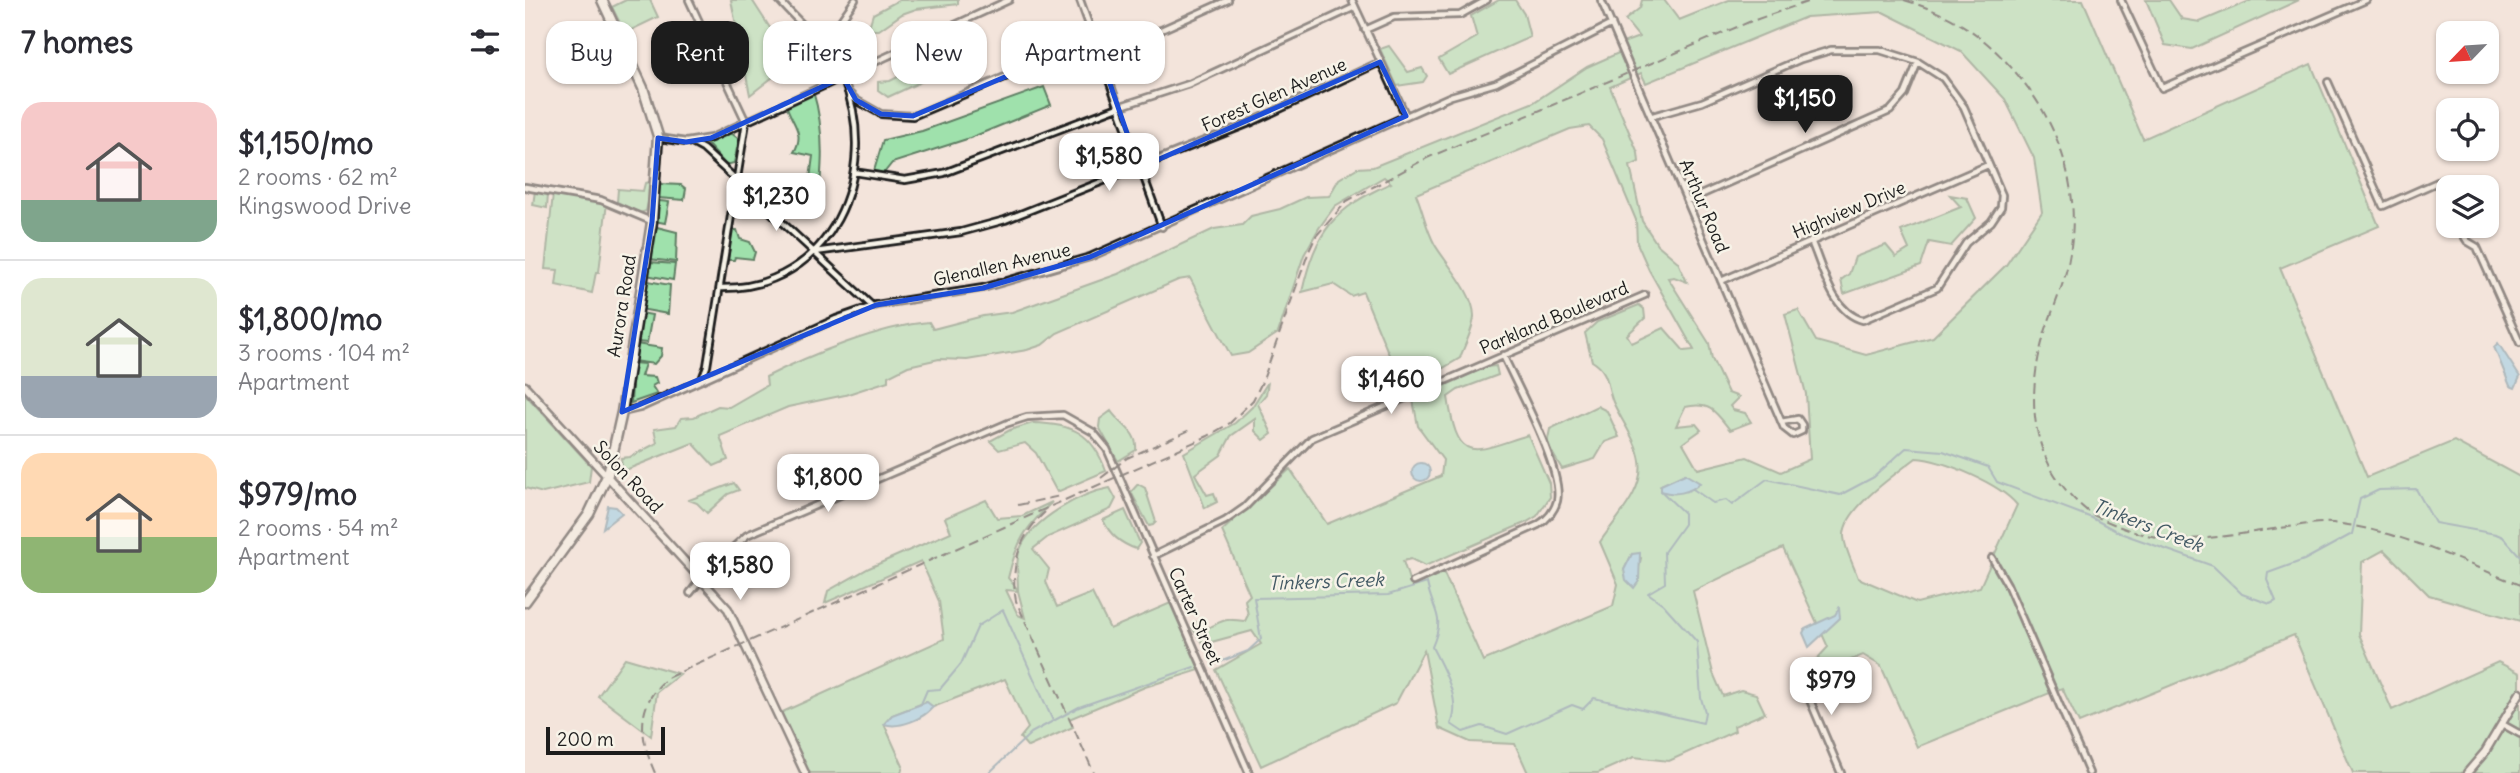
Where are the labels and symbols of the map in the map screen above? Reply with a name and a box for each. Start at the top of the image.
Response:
north arrow [2436,21,2499,84]
street label: Forest Glen Avenue [1198,52,1350,137]
pin: $1,150 [1748,76,1862,135]
pin: $1,580 [1052,134,1166,193]
street label: Arthur Road [1674,155,1735,257]
pin: $1,230 [719,174,833,233]
street label: Highview Drive [1789,175,1909,244]
street label: Glenallen Avenue [931,238,1073,291]
street label: Aurora Road [602,253,641,359]
street label: Parkland Boulevard [1476,276,1632,359]
pin: $1,460 [1334,356,1448,416]
street label: Solon Road [589,435,668,518]
pin: $1,800 [771,454,885,514]
water label: Tinkers Creek [2090,493,2207,557]
pin: $1,580 [683,542,797,602]
street label: Carter Street [1164,563,1227,668]
water label: Tinkers Creek [1268,567,1386,595]
pin: $979 [1790,658,1872,717]
scale bar [546,724,665,756]

